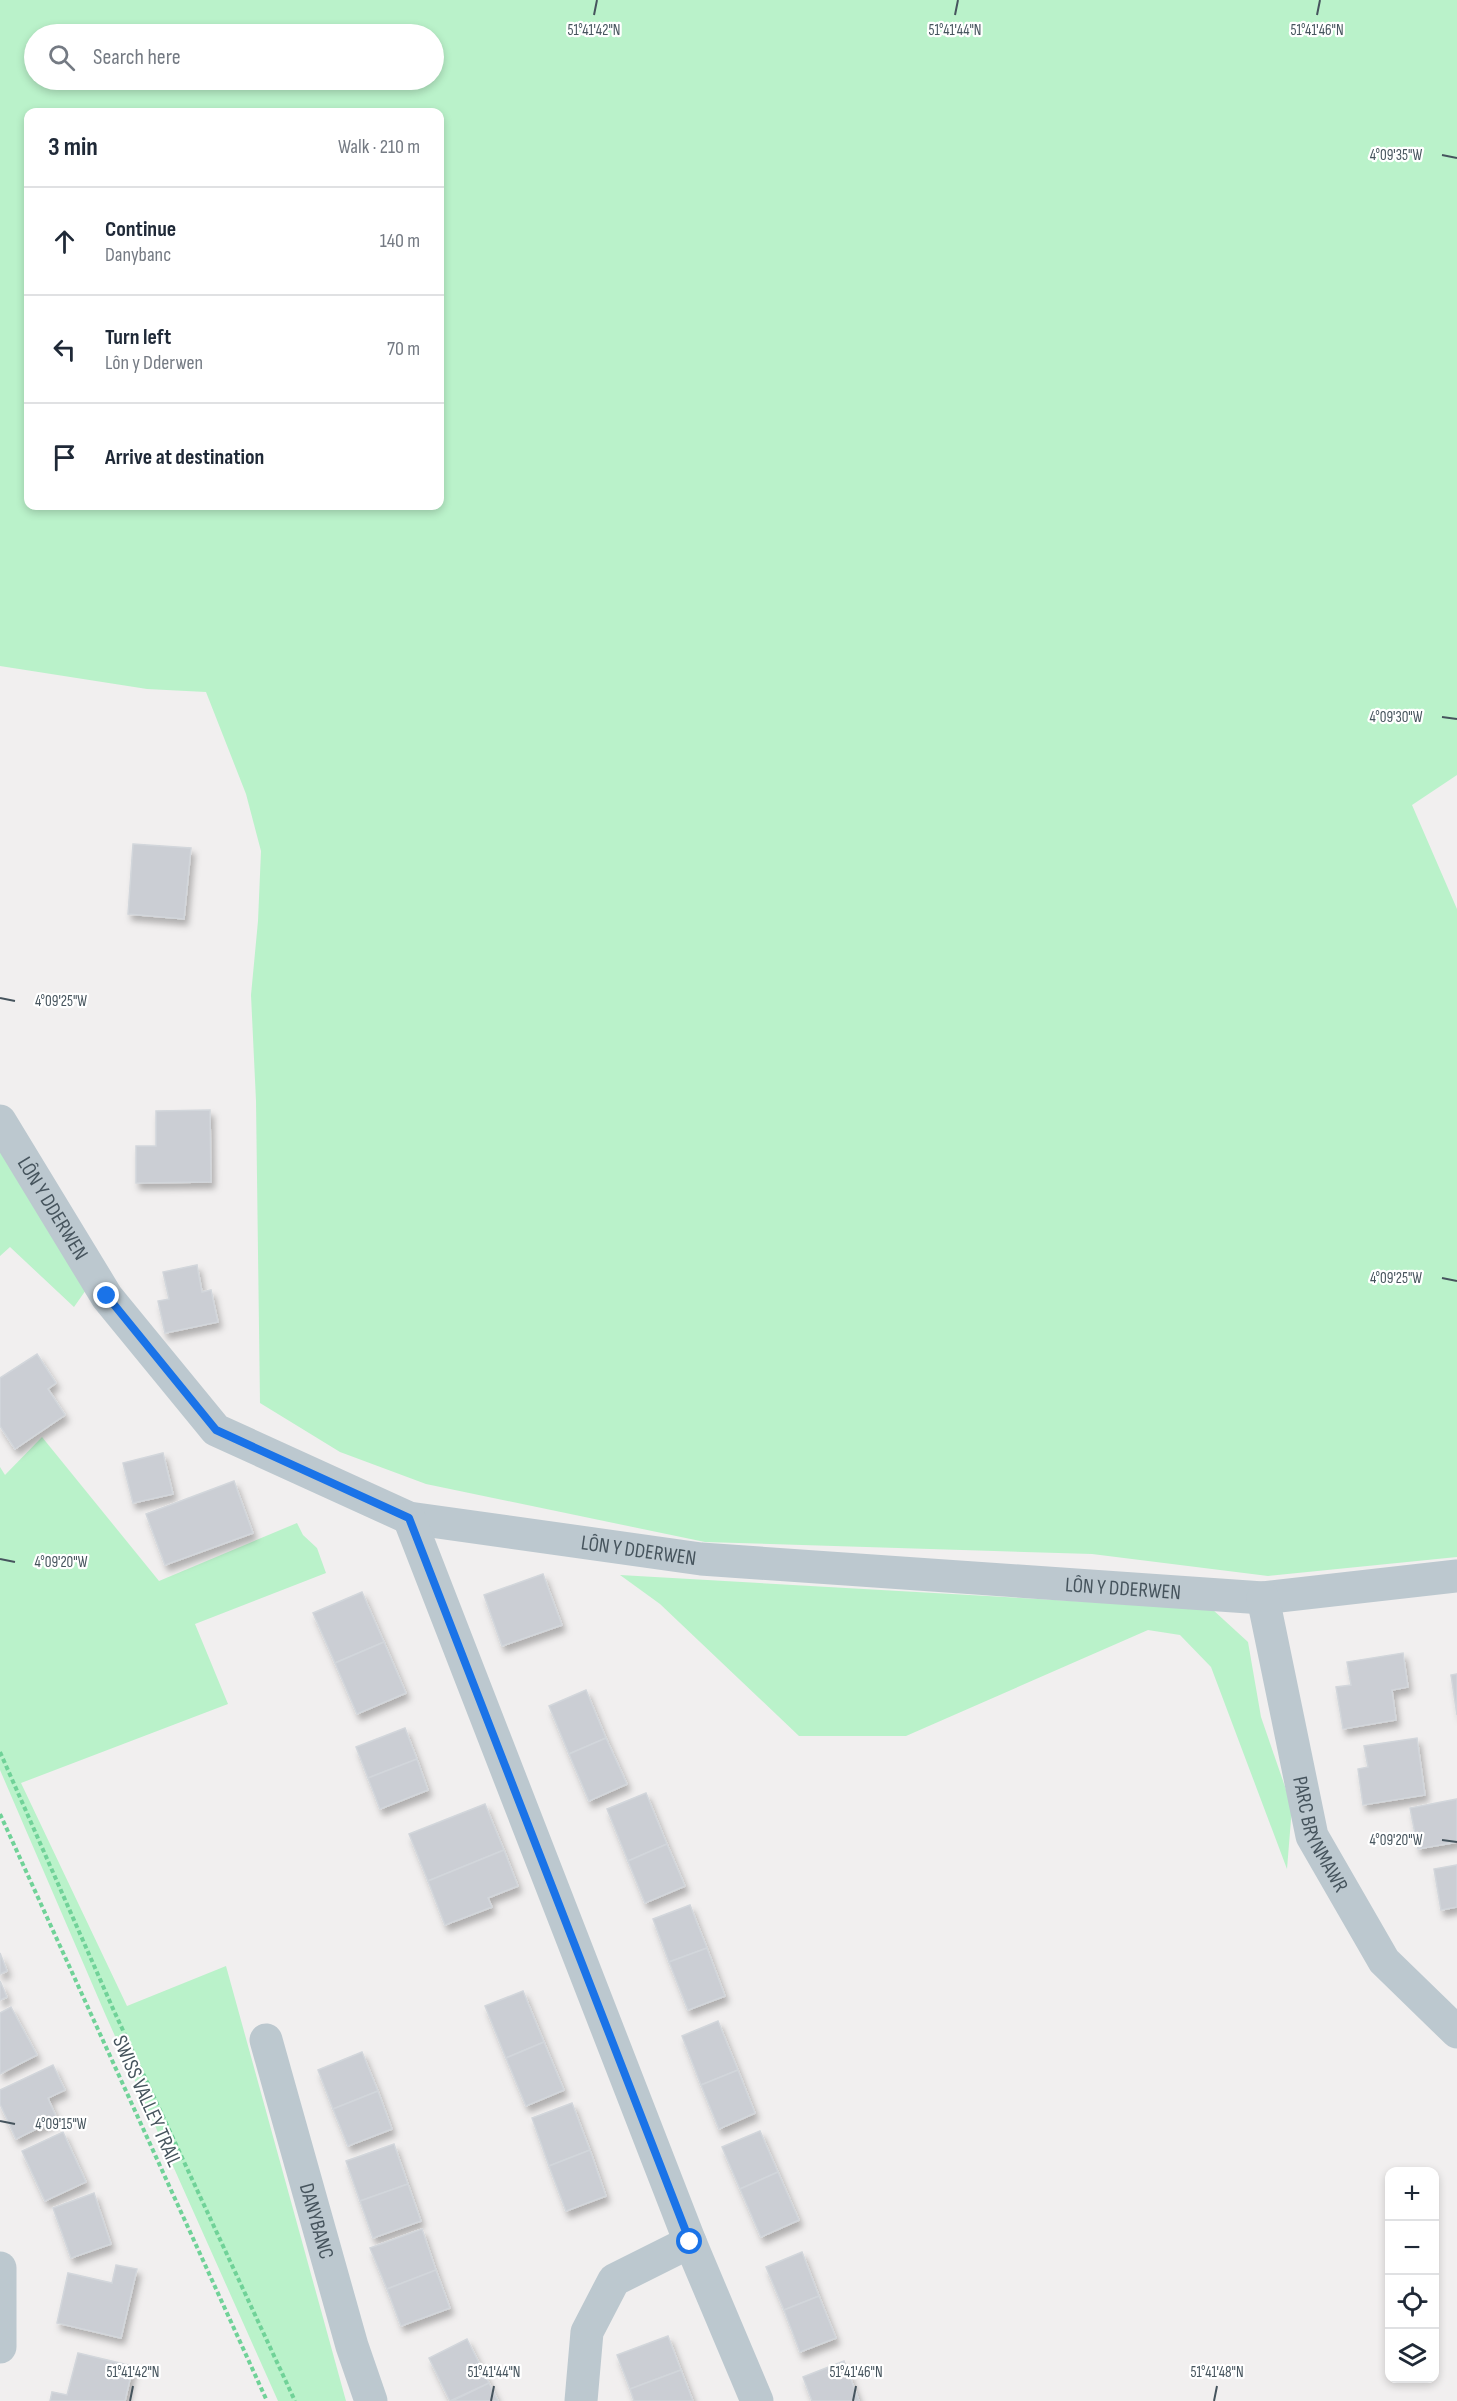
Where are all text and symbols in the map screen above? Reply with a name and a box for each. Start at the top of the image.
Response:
text: 51°41'42"N [568,21,620,40]
text: 51°41'44"N [929,21,981,40]
text: 51°41'46"N [1290,21,1344,40]
search box [24,24,444,90]
icon: search [45,41,78,74]
text: Search here [93,44,180,71]
text: 3 min [48,132,98,163]
text: Walk · 210 m [338,135,420,159]
text: 4°09'35"W [1370,146,1422,165]
text: Continue [105,216,176,243]
icon: ahead [48,225,81,258]
text: 140 m [380,229,420,253]
text: Danybanc [105,243,171,267]
text: Turn left [105,324,171,351]
icon: left [48,333,81,366]
text: 70 m [387,337,420,361]
text: Lôn y Dderwen [105,351,203,375]
icon: arrive [48,441,81,474]
text: Arrive at destination [105,444,264,471]
text: 4°09'30"W [1370,708,1423,727]
text: 4°09'25"W [35,992,87,1011]
street label: LÔN Y DDERWEN [12,1152,94,1264]
text: 4°09'25"W [1370,1269,1422,1288]
route end [93,1282,119,1308]
street label: LÔN Y DDERWEN [580,1530,698,1571]
text: 4°09'20"W [35,1553,88,1572]
street label: LÔN Y DDERWEN [1064,1572,1182,1605]
street label: PARC BRYNMAWR [1288,1774,1354,1897]
text: 4°09'20"W [1370,1831,1423,1850]
street label: SWISS VALLEY TRAIL [107,2031,187,2171]
text: 4°09'15"W [35,2115,87,2134]
map controls [1385,2167,1439,2383]
button: + [1385,2167,1439,2221]
street label: DANYBANC [294,2180,339,2262]
button: − [1385,2221,1439,2275]
route start [676,2228,702,2254]
button: locate [1385,2275,1439,2329]
button: layers [1385,2329,1439,2383]
text: 51°41'42"N [107,2363,159,2382]
text: 51°41'44"N [468,2363,520,2382]
text: 51°41'46"N [829,2363,883,2382]
text: 51°41'48"N [1190,2363,1244,2382]

